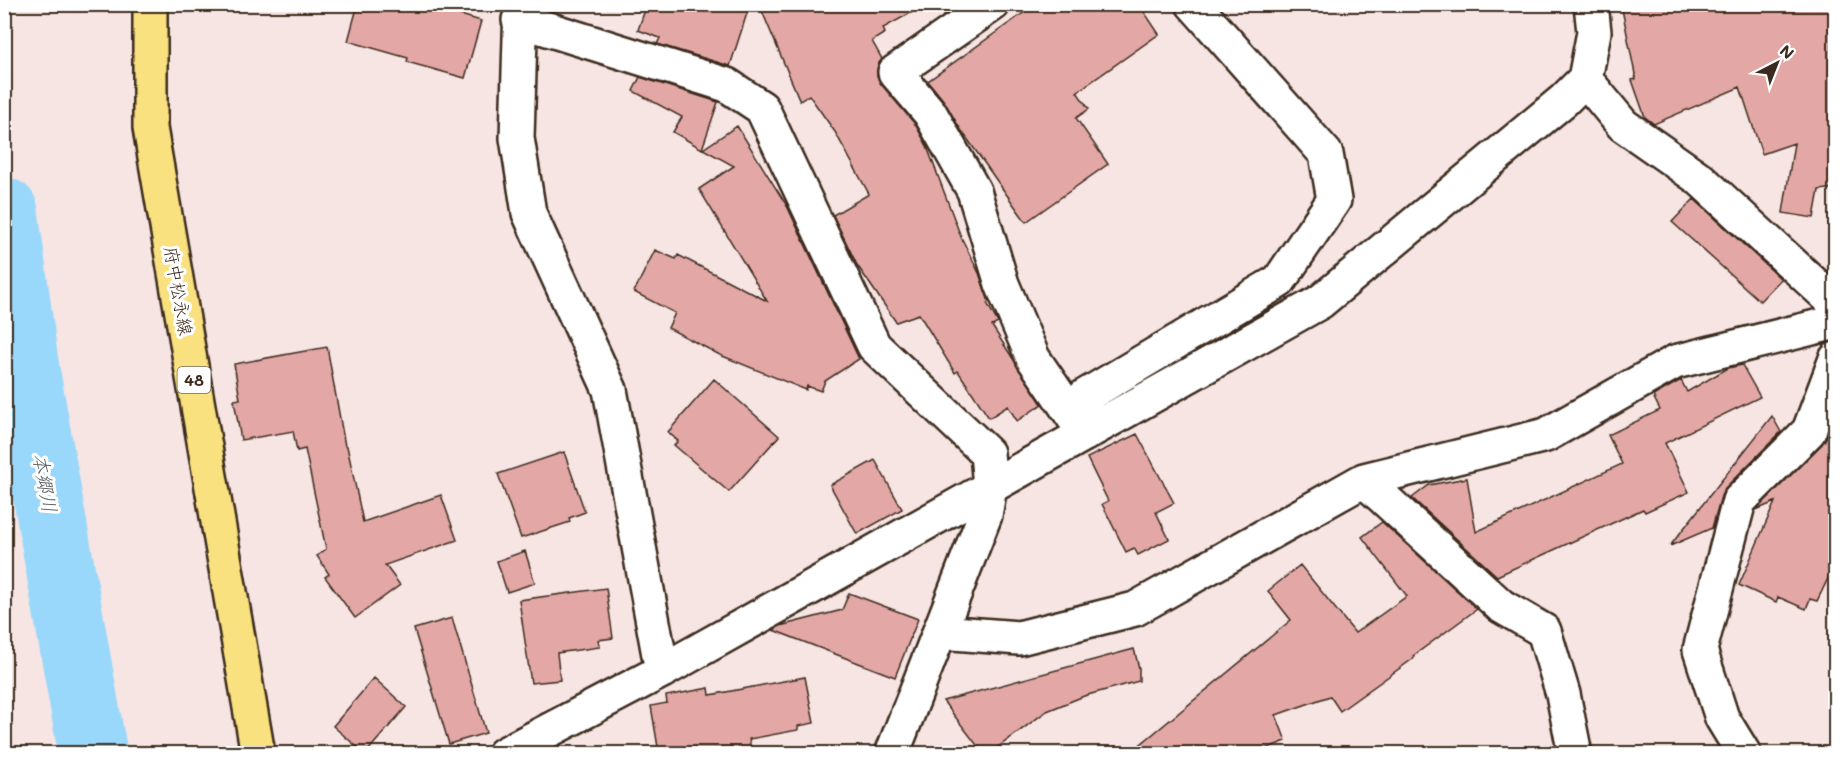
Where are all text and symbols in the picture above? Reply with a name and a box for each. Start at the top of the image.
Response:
north arrow [1747,33,1807,93]
text: N [1776,40,1799,63]
street label: 府中松永線 [159,244,199,337]
road number: 48 [178,367,210,393]
water label: 本郷川 [28,451,64,515]

